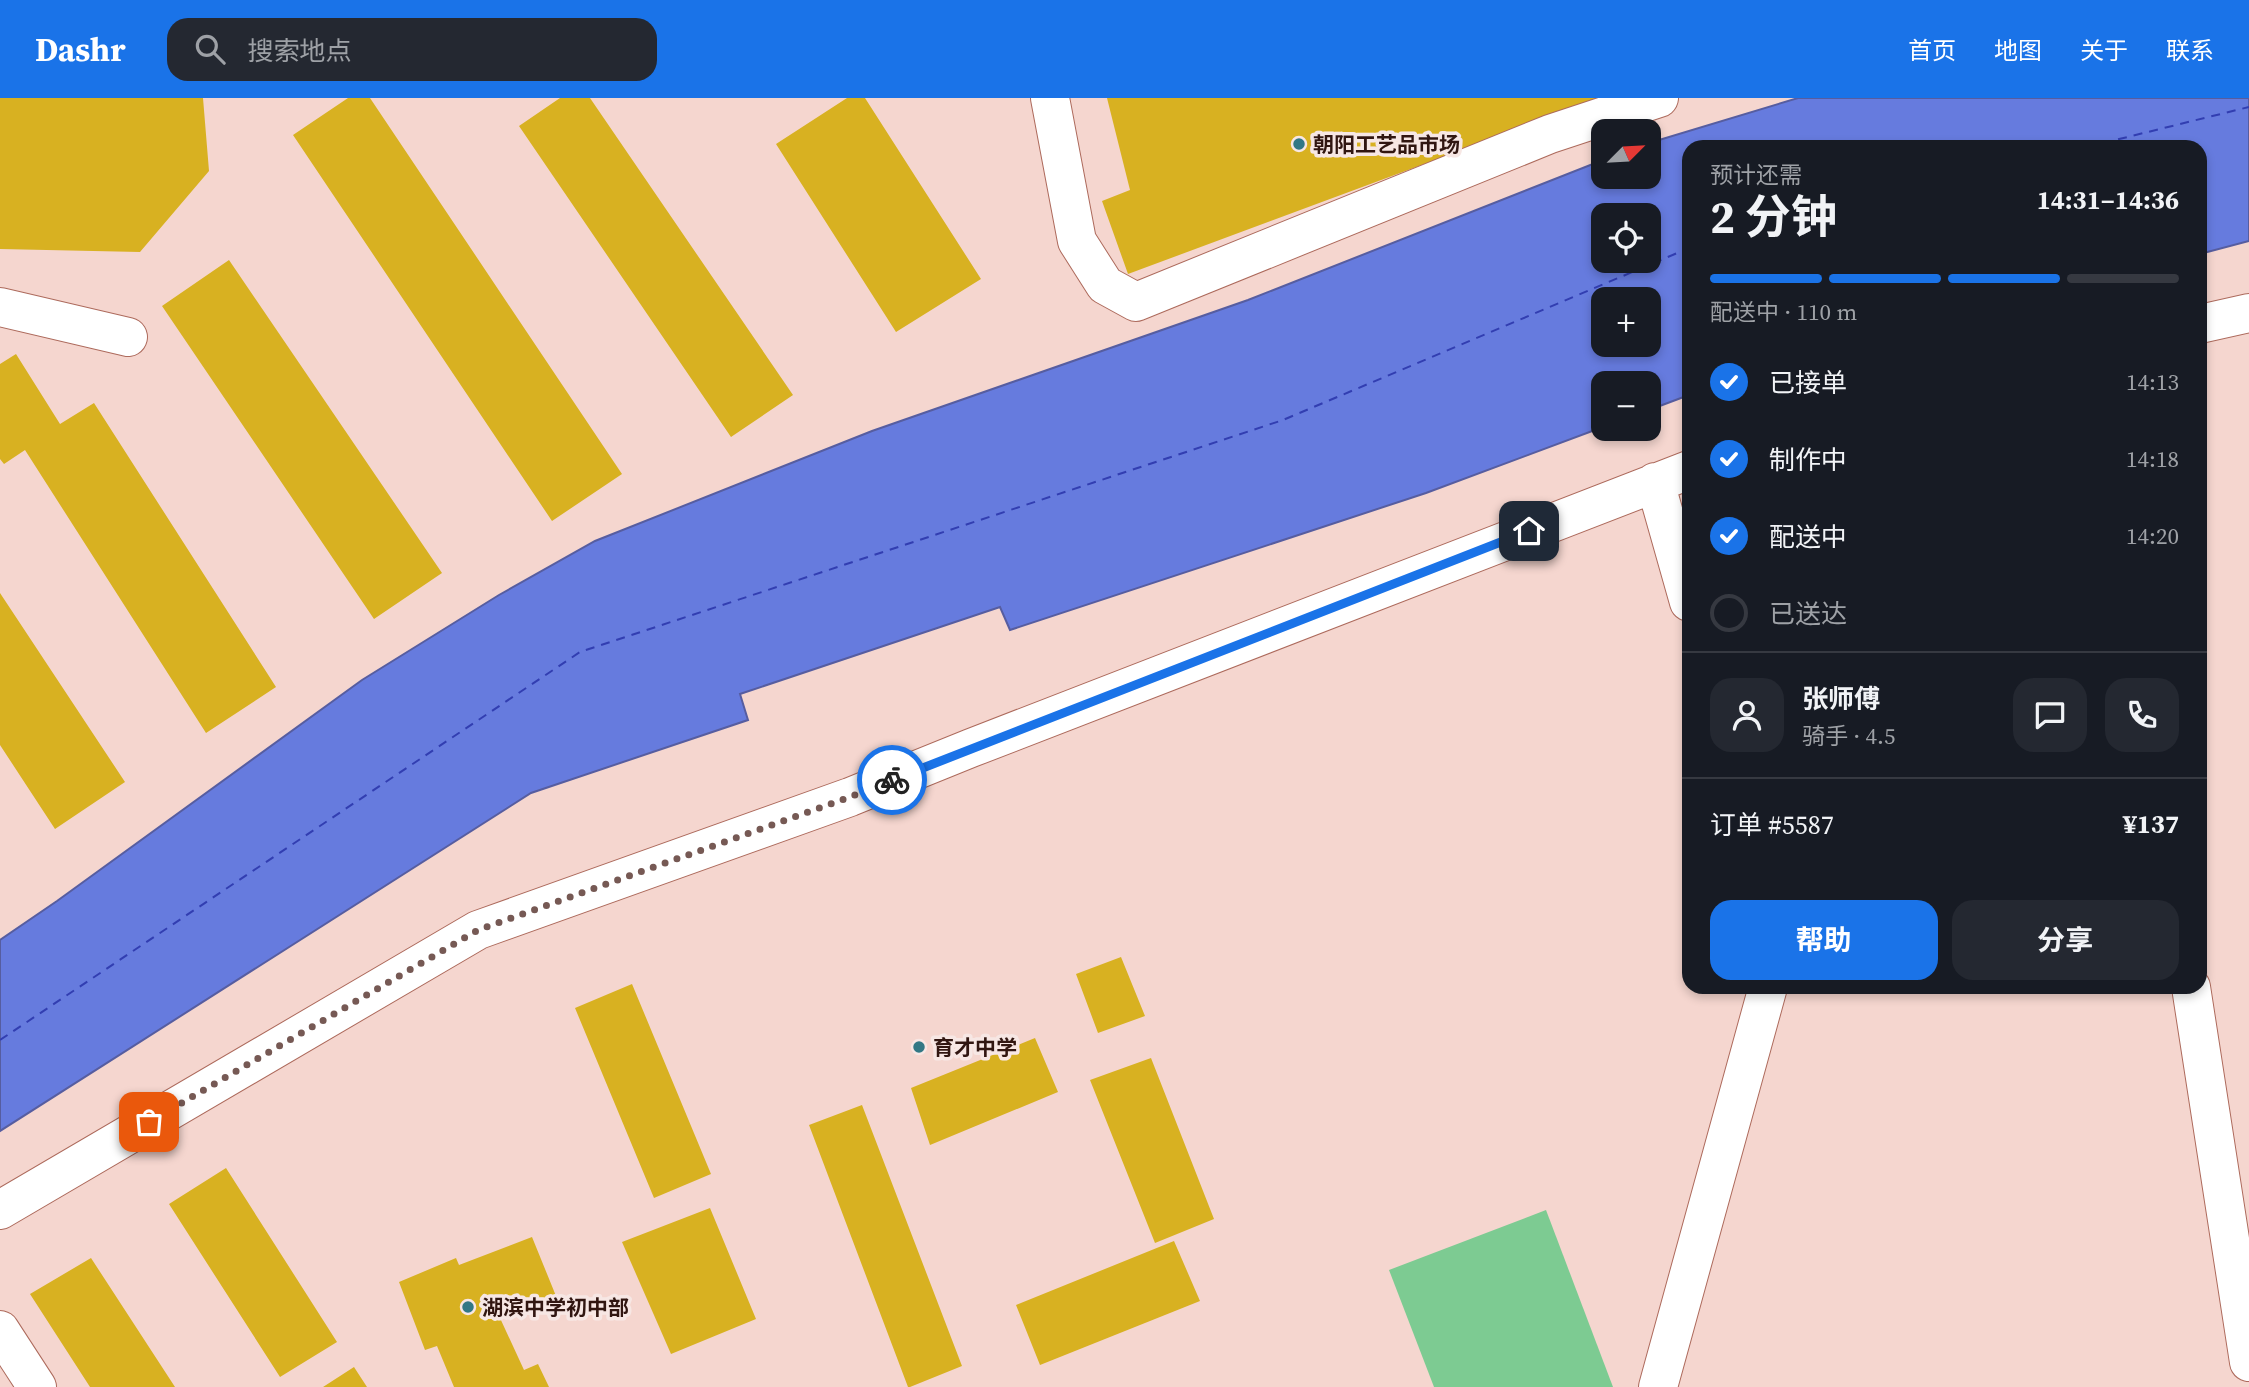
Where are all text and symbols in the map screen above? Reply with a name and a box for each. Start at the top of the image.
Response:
search box [167,18,657,81]
text: Dashr [35,27,125,72]
icon: search [191,30,229,68]
text: 搜索地点 [247,33,352,69]
text: 首页 [1908,34,1956,67]
text: 地图 [1994,34,2042,67]
text: 关于 [2080,34,2128,67]
text: 联系 [2166,34,2214,67]
north arrow [1591,119,1661,189]
map controls [1591,119,1661,441]
place label: 朝阳工艺品市场 [1313,130,1460,159]
marker: 朝阳工艺品市场 [1291,136,1307,152]
text: 预计还需 [1710,159,1802,191]
text: 14:31–14:36 [2037,182,2179,218]
text: 2 分钟 [1710,185,1837,248]
button: locate [1591,203,1661,273]
button: + [1591,287,1661,357]
text: 配送中 · 110 m [1710,296,1857,328]
icon: check [1710,363,1748,401]
text: 已接单 [1769,365,1847,401]
text: 14:13 [2126,366,2179,398]
button: − [1591,371,1661,441]
icon: check [1710,440,1748,478]
text: 制作中 [1769,442,1847,478]
text: 14:18 [2126,443,2179,475]
pin [1499,501,1559,561]
icon: home [1510,512,1548,550]
icon: check [1710,517,1748,555]
text: 配送中 [1769,519,1847,555]
text: 14:20 [2126,520,2179,552]
text: 已送达 [1769,596,1847,632]
button: person [1710,678,1784,752]
button: chat [2013,678,2087,752]
button: phone [2105,678,2179,752]
text: 张师傅 [1802,681,1880,717]
text: 骑手 · 4.5 [1802,720,1896,752]
courier [857,745,927,815]
icon: bike [873,761,911,799]
text: ¥137 [2123,806,2179,842]
text: 订单 #5587 [1710,807,1834,843]
button: 帮助 [1710,900,1938,980]
button: 分享 [1952,900,2179,980]
place label: 育才中学 [933,1033,1017,1062]
marker: 育才中学 [911,1039,927,1055]
pin [119,1092,179,1152]
icon: bag [130,1103,168,1141]
place label: 湖滨中学初中部 [482,1293,629,1322]
marker: 湖滨中学初中部 [460,1299,476,1315]

